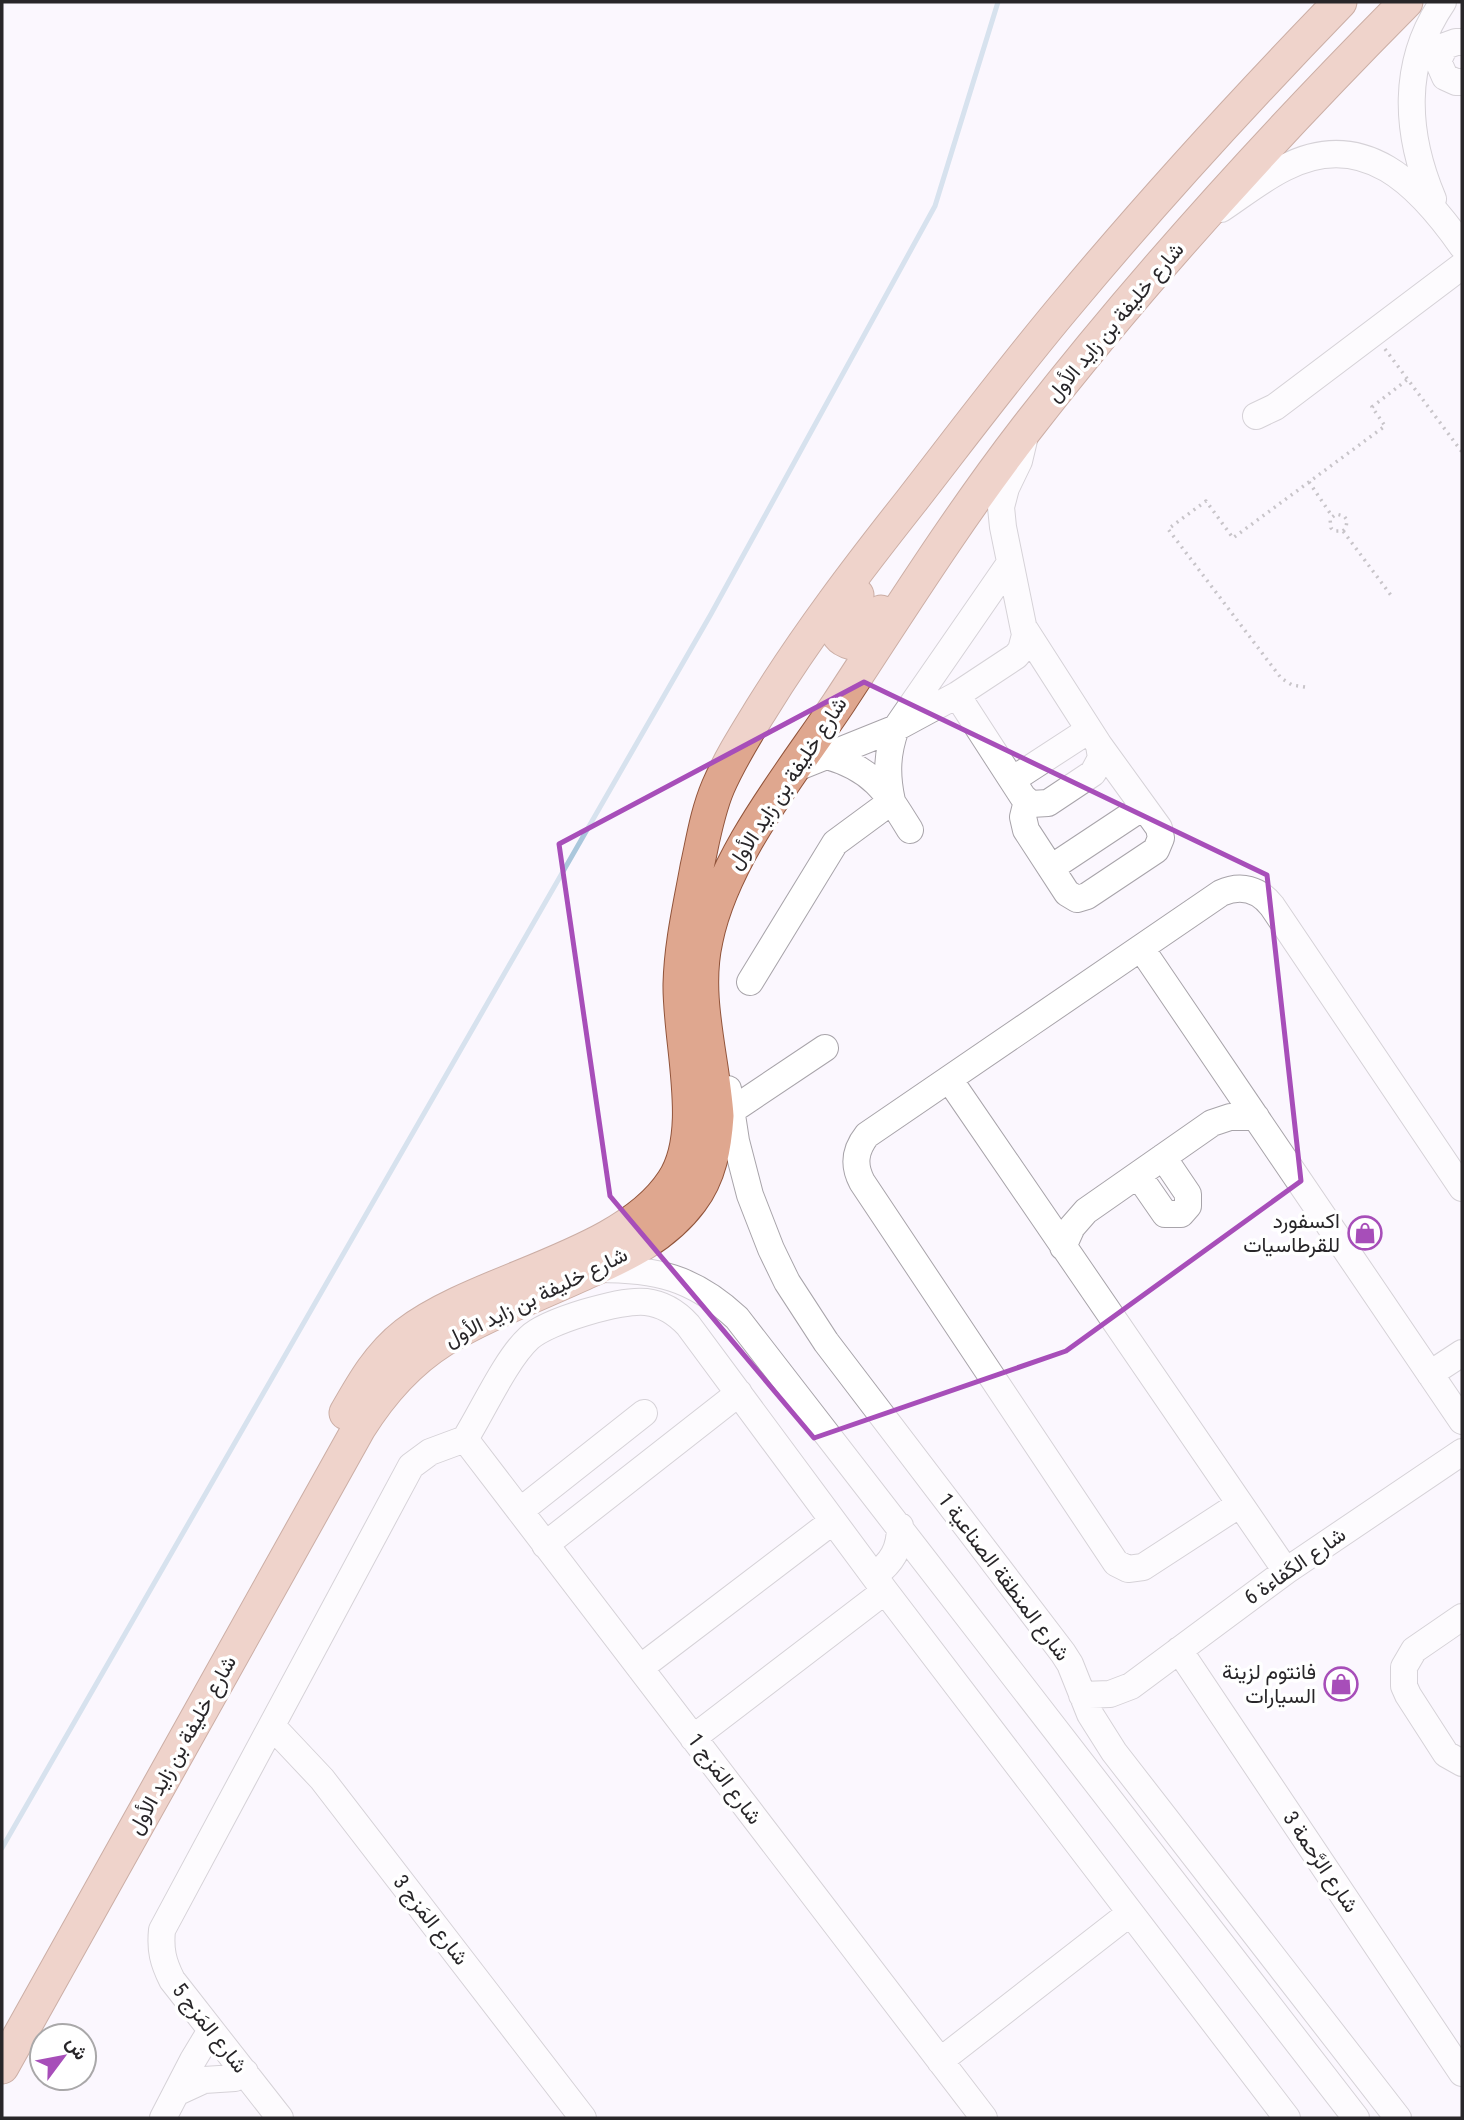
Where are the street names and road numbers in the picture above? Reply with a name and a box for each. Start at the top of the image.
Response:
street label: شارع خليفة بن زايد الأول [1041,238,1190,408]
street label: شارع خليفة بن زايد الأول [722,692,853,875]
street label: شارع خليفة بن زايد الأول [441,1242,632,1354]
street label: شارع المنطقة الصناعية 1 [932,1488,1075,1667]
street label: شارع الكَفاءة 6 [1240,1522,1351,1611]
street label: شارع خليفة بن زايد الأول [123,1652,243,1839]
street label: شارع المَزج 1 [682,1729,767,1830]
street label: شارع الرَّحمة 3 [1277,1807,1364,1918]
street label: شارع المَزج 3 [387,1870,474,1971]
street label: شارع المَزج 5 [166,1978,253,2079]

